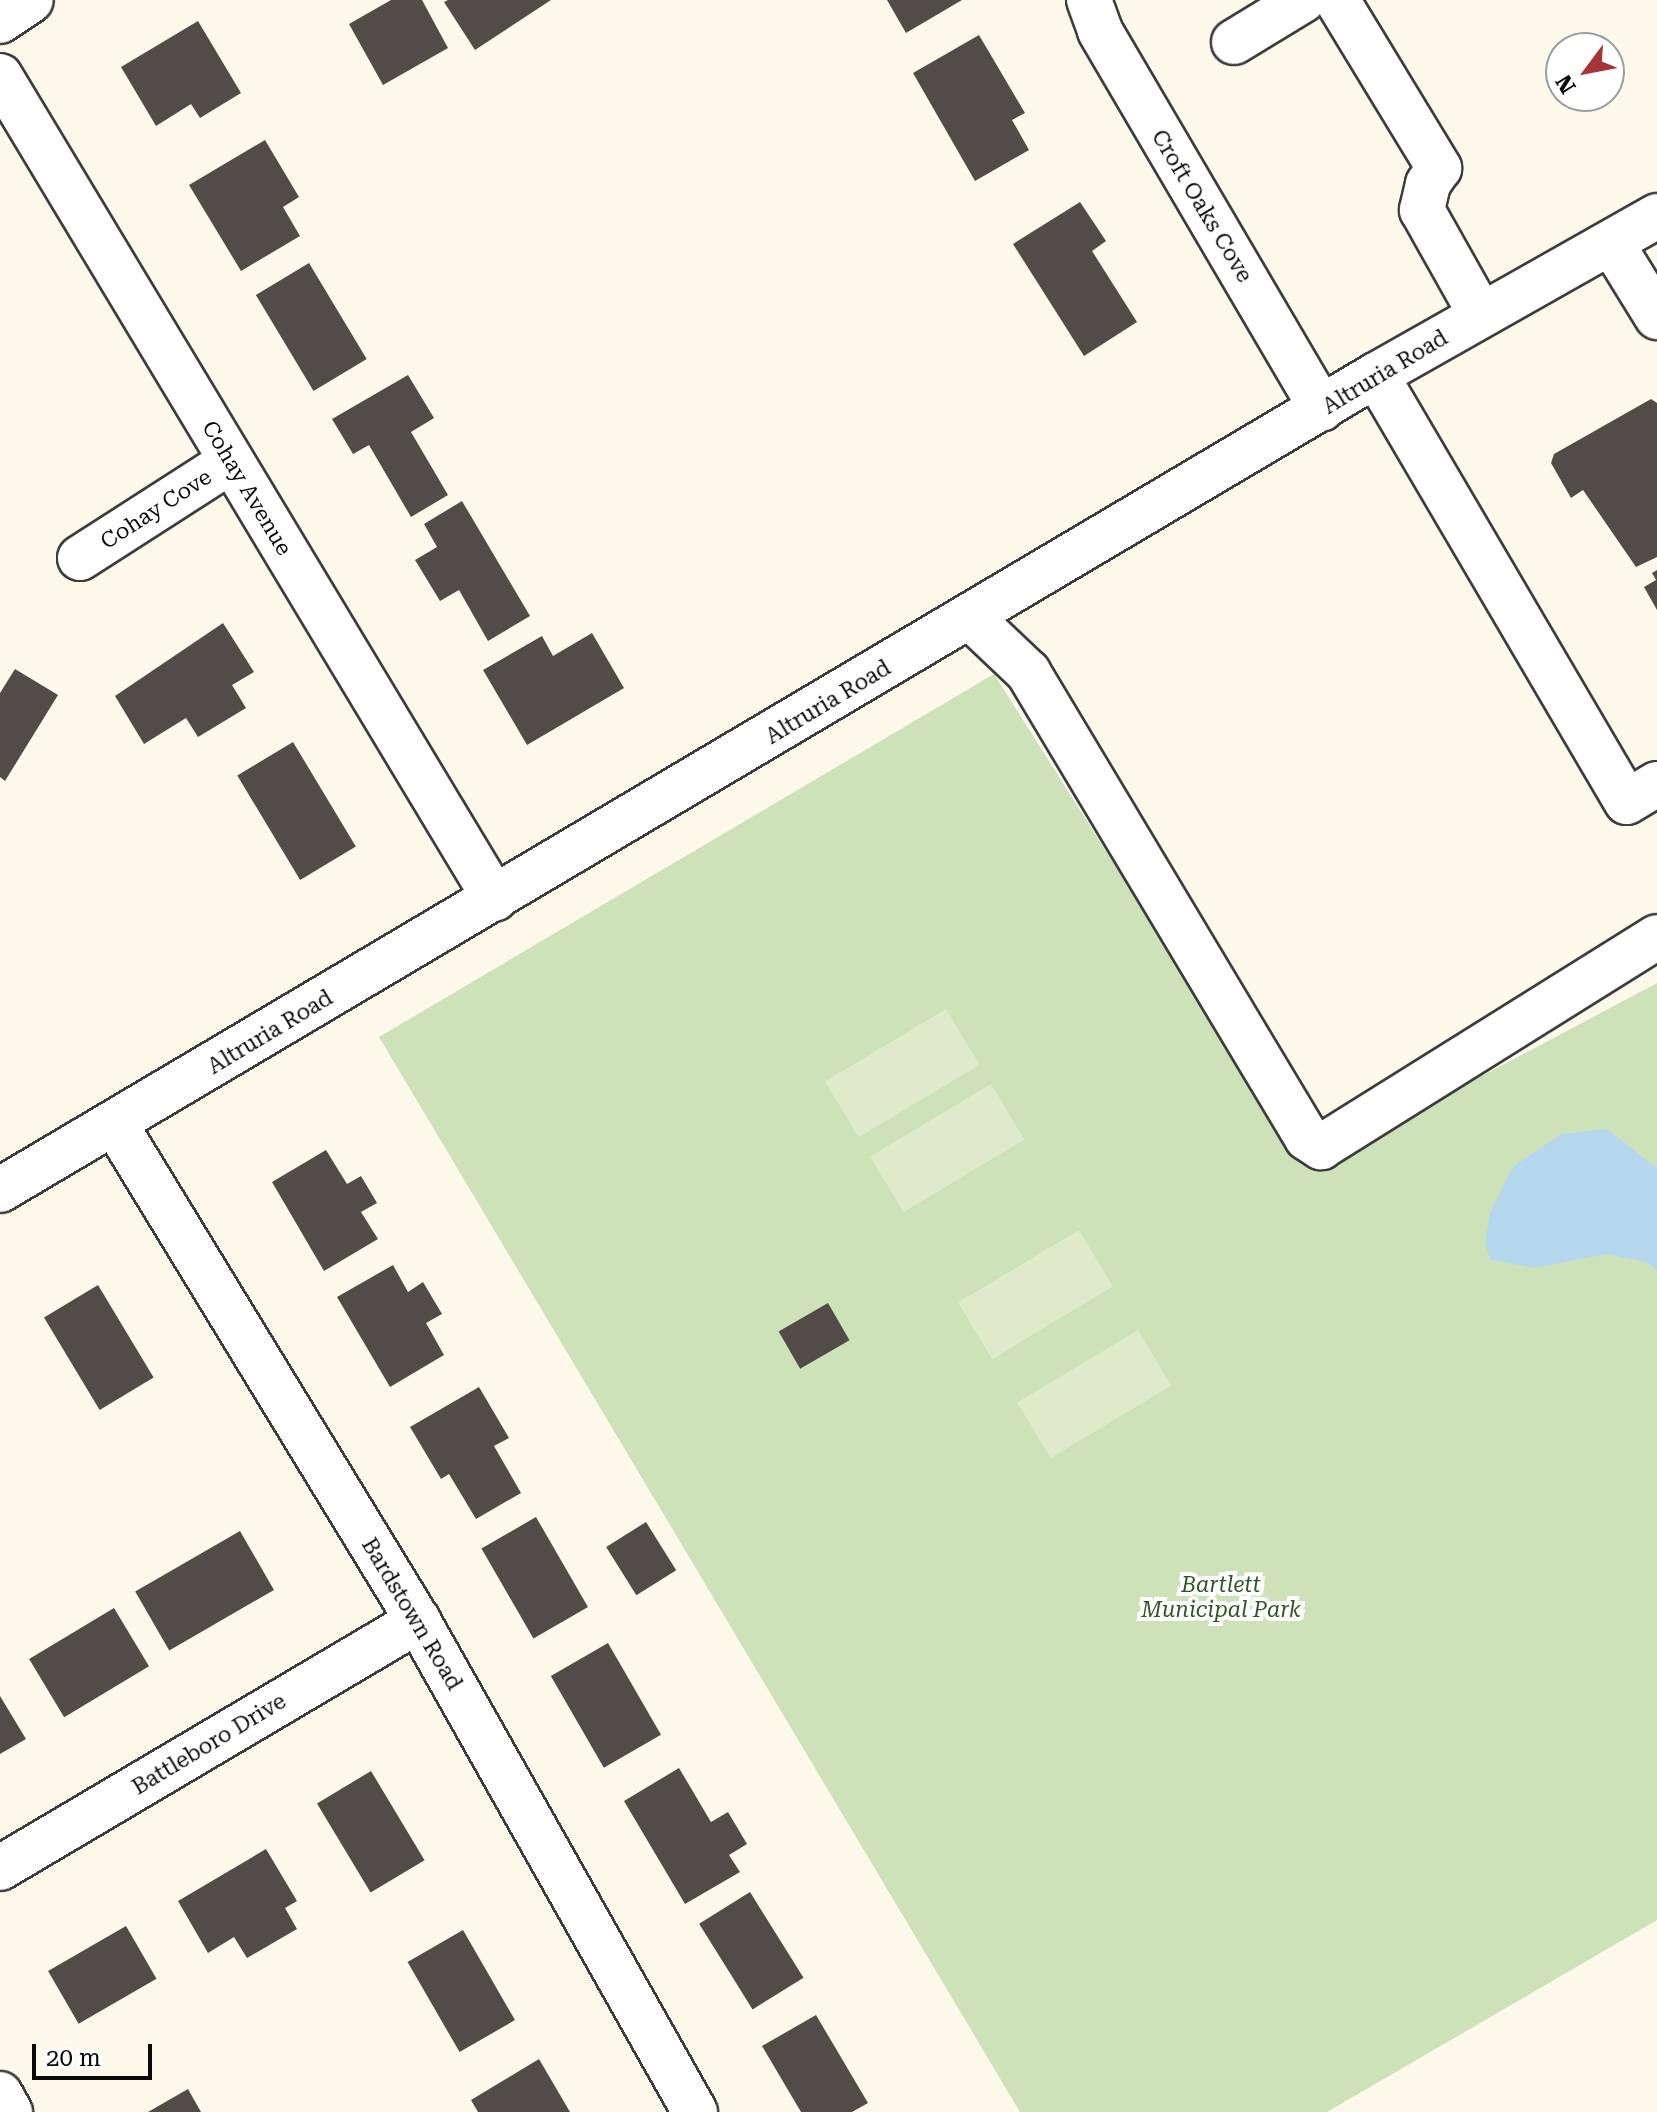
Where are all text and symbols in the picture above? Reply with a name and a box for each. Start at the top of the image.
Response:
north arrow [1545,32,1625,112]
text: N [1551,70,1581,98]
street label: Croft Oaks Cove [1146,125,1258,287]
street label: Altruria Road [1318,324,1452,420]
street label: Cohay Avenue [196,416,298,560]
street label: Cohay Cove [96,463,216,555]
street label: Altruria Road [761,654,895,750]
street label: Altruria Road [203,984,337,1080]
street label: Bardstown Road [356,1533,468,1695]
park label: Bartlett Municipal Park [1141,1571,1301,1622]
street label: Battleboro Drive [127,1688,291,1800]
scale bar [36,2028,156,2078]
text: 20 m [46,2044,101,2072]

